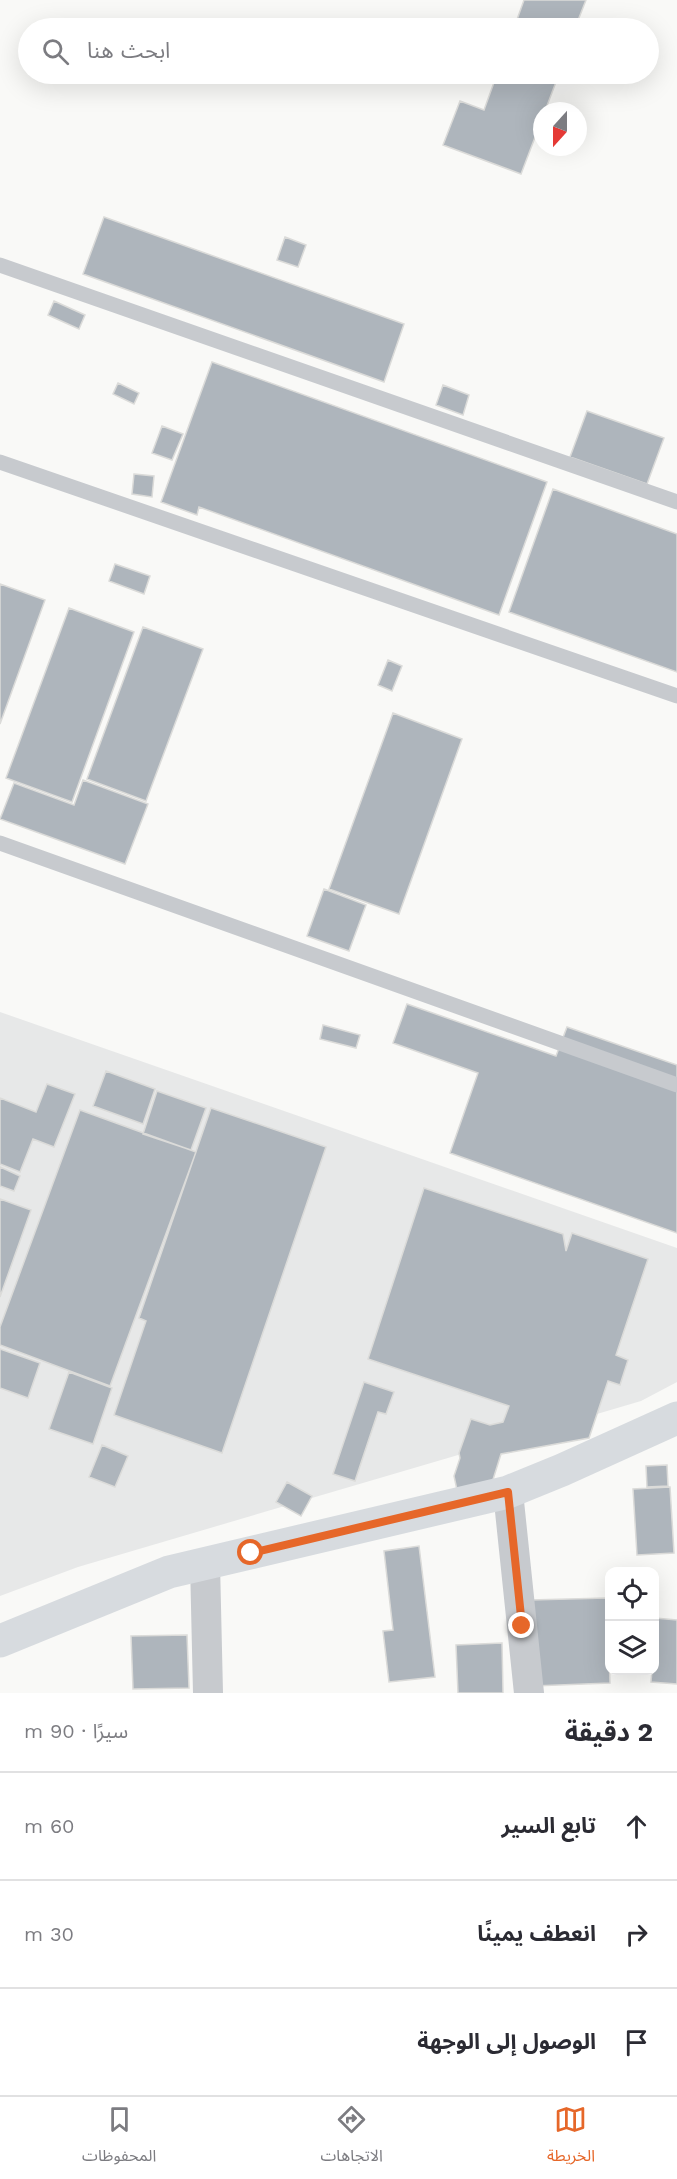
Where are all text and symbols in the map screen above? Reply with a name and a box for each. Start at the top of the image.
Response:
search box [18,18,659,84]
icon: search [39,35,72,68]
text: ابحث هنا [87,38,170,63]
north arrow [533,102,587,156]
route start [237,1539,263,1565]
map controls [605,1567,659,1675]
button: locate [605,1567,659,1621]
route end [508,1612,534,1638]
button: layers [605,1621,659,1675]
text: 2 دقيقة [565,1717,653,1747]
text: سيرًا · 90 m [24,1719,128,1743]
icon: ahead [620,1810,653,1843]
text: تابع السير [501,1813,596,1838]
text: 60 m [24,1814,75,1838]
icon: right [620,1918,653,1951]
text: انعطف يمينًا [477,1921,596,1946]
text: 30 m [24,1922,74,1946]
icon: arrive [620,2026,653,2059]
text: الوصول إلى الوجهة [417,2029,596,2054]
tab: المحفوظات [82,2103,156,2173]
tab: الاتجاهات [320,2103,383,2173]
tab: الخريطة [547,2103,595,2173]

